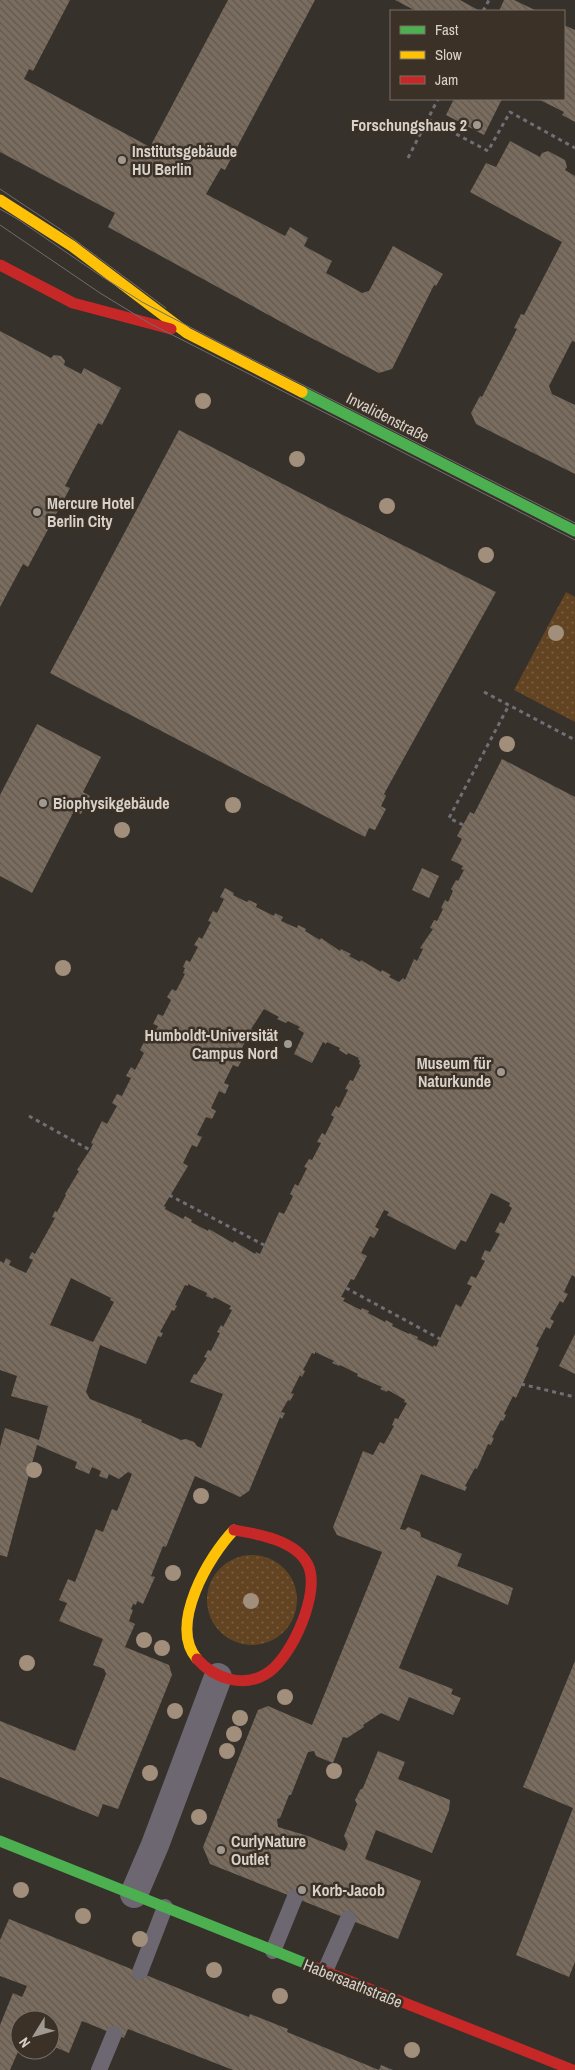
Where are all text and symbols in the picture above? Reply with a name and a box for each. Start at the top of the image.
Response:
legend [390,10,565,100]
text: Fast [435,19,459,40]
text: Slow [435,44,462,65]
text: Jam [435,69,458,90]
place label: Forschungshaus 2 [351,114,467,136]
marker: Forschungshaus 2 [471,119,483,131]
place label: Institutsgebäude HU Berlin [132,140,237,180]
marker: Institutsgebäude HU Berlin [116,154,128,166]
street label: Invalidenstraße [343,387,433,447]
place label: Mercure Hotel Berlin City [47,492,135,532]
marker: Mercure Hotel Berlin City [31,506,43,518]
place label: Biophysikgebäude [53,792,170,814]
marker: Biophysikgebäude [37,797,49,809]
place label: Humboldt-Universität Campus Nord [145,1024,279,1064]
marker: Humboldt-Universität Campus Nord [282,1038,294,1050]
place label: Museum für Naturkunde [417,1052,492,1092]
marker: Museum für Naturkunde [495,1066,507,1078]
place label: CurlyNature Outlet [231,1830,306,1870]
marker: CurlyNature Outlet [215,1844,227,1856]
place label: Korb-Jacob [312,1879,385,1901]
marker: Korb-Jacob [296,1884,308,1896]
street label: Habersaathstraße [300,1953,406,2013]
north arrow [10,2010,60,2060]
text: N [15,2034,34,2052]

